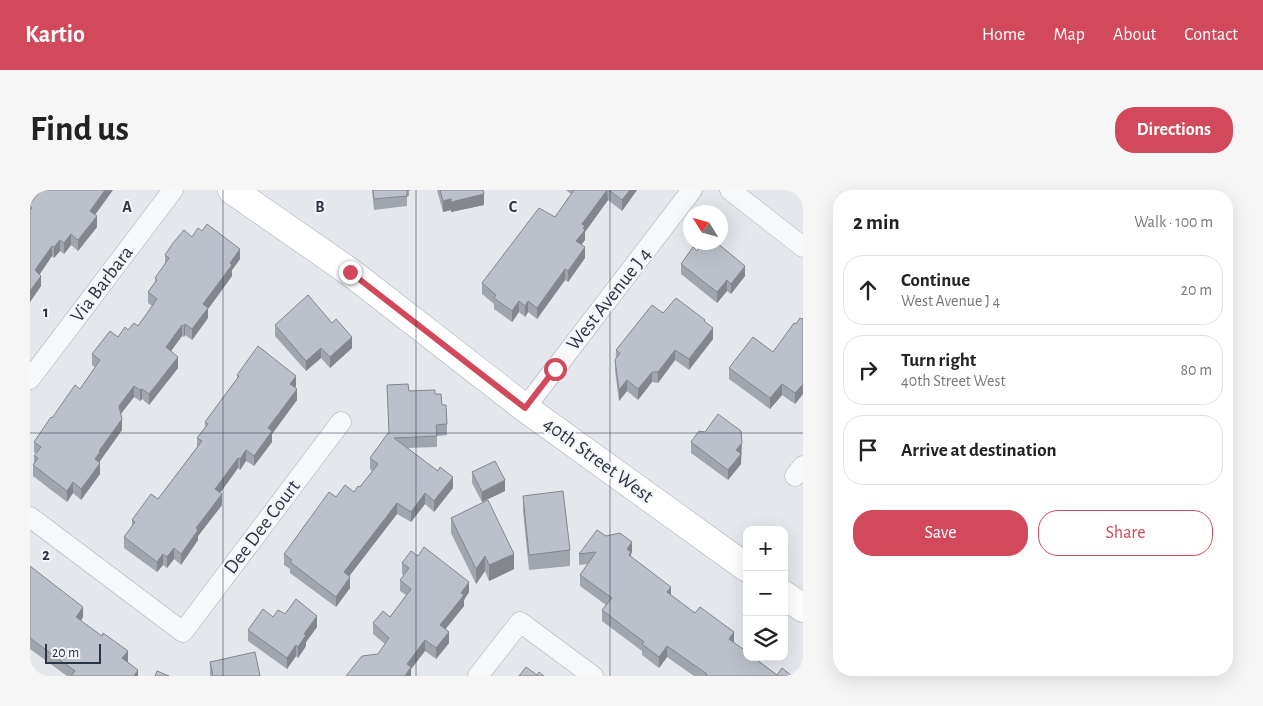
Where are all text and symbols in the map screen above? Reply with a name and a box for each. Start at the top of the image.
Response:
text: Kartio [25,23,85,47]
text: Home [982,26,1025,44]
text: Map [1053,26,1085,44]
text: About [1113,26,1156,44]
text: Contact [1184,26,1238,44]
button: Directions [1115,107,1233,153]
text: Find us [30,112,129,147]
text: A [122,199,132,215]
text: B [315,199,325,215]
text: C [509,199,518,215]
north arrow [683,205,728,250]
text: 2 min [853,212,900,233]
text: Walk · 100 m [1134,214,1213,230]
street label: Via Barbara [67,242,137,326]
street label: West Avenue J 4 [563,244,655,354]
route end [339,261,362,284]
text: Continue [901,271,970,290]
icon: ahead [854,276,882,304]
text: 20 m [1181,282,1212,298]
text: West Avenue J 4 [901,293,1000,309]
text: 1 [43,304,49,320]
text: Turn right [901,351,976,370]
icon: right [854,356,882,384]
route start [544,358,567,381]
text: 80 m [1181,362,1212,378]
text: 40th Street West [901,373,1006,389]
street label: 40th Street West [539,414,657,507]
icon: arrive [854,436,882,464]
text: Arrive at destination [901,441,1057,460]
street label: Dee Dee Court [220,476,304,578]
button: Save [853,510,1028,556]
button: Share [1038,510,1213,556]
map controls [743,526,788,661]
button: + [743,526,788,571]
text: 2 [42,547,50,563]
button: − [743,571,788,616]
button: layers [743,616,788,661]
scale bar [45,641,101,664]
text: 20 m [52,646,79,660]

